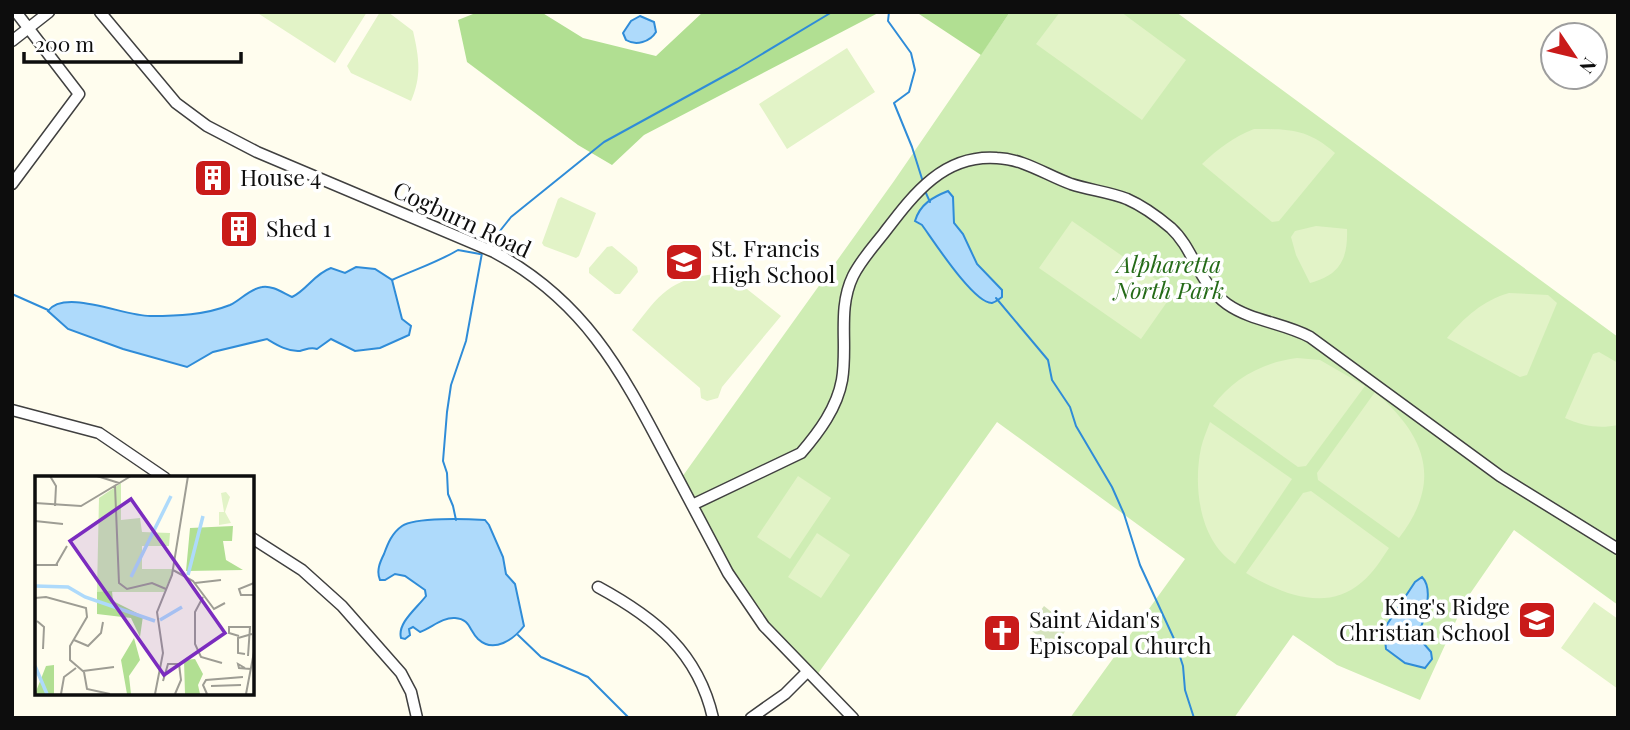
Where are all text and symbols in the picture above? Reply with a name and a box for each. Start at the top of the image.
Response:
scale bar [24,21,242,65]
north arrow [1539,21,1609,91]
text: 200 m [35,29,94,57]
text: N [1574,53,1603,80]
building icon: House 4 [192,157,234,199]
place label: House 4 [240,161,321,192]
street label: Cogburn Road [389,173,537,264]
building icon: Shed 1 [218,208,260,250]
place label: Shed 1 [266,212,332,243]
place label: St. Francis High School [711,232,836,289]
school or university icon: St. Francis High School [663,241,705,283]
park label: Alpharetta North Park [1112,248,1224,305]
inset map [35,476,254,695]
place label: King's Ridge Christian School [1339,590,1510,647]
school or university icon: King's Ridge Christian School [1516,599,1558,641]
place label: Saint Aidan's Episcopal Church [1029,603,1212,660]
church icon: Saint Aidan's Episcopal Church [981,612,1023,654]

